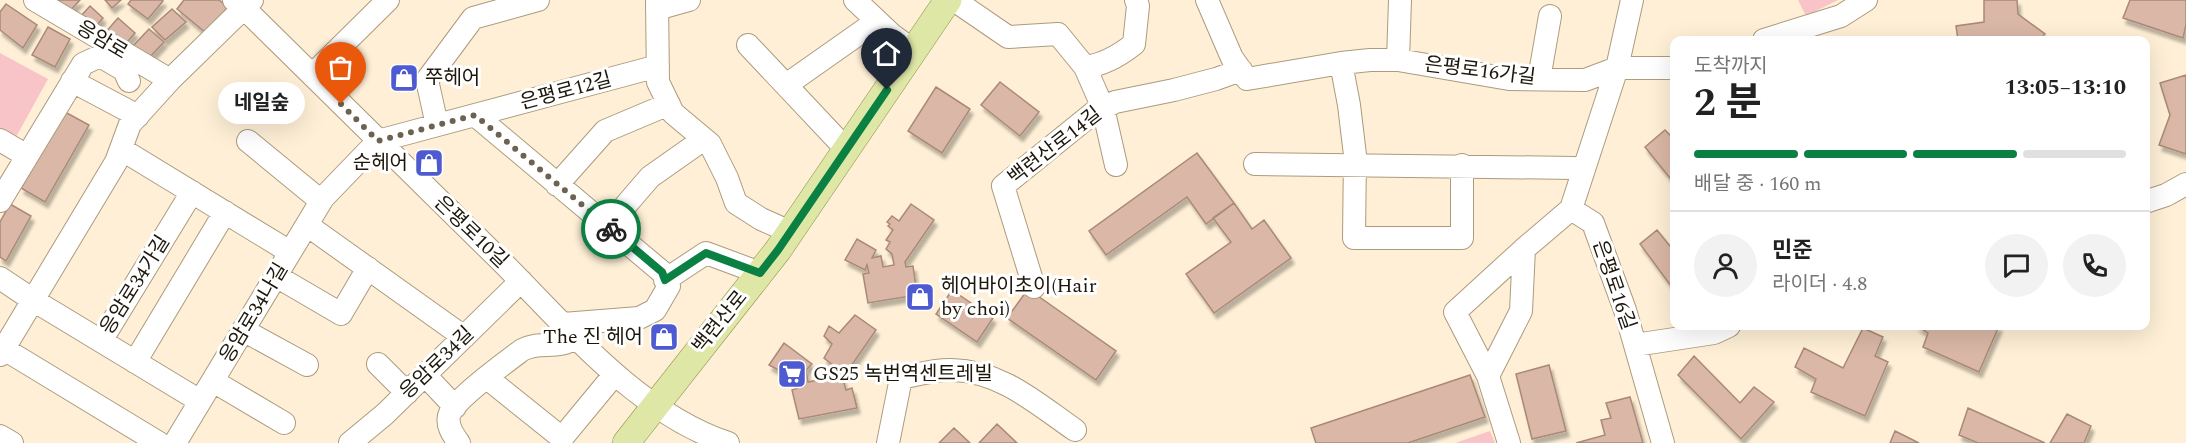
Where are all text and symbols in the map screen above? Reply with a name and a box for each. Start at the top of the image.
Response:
street label: 응암로 [71,13,133,67]
pin [861,28,912,90]
icon: home [870,37,903,70]
pin [315,42,366,104]
street label: 은평로16가길 [1423,49,1537,93]
icon: bag [324,51,357,84]
text: 도착까지 [1694,51,1768,81]
shop icon: 쭈헤어 [388,62,420,94]
place label: 쭈헤어 [425,63,480,93]
street label: 은평로12길 [517,64,615,118]
text: 13:05–13:10 [2004,71,2126,104]
text: 2 분 [1694,74,1762,133]
callout: 네일숲 [218,83,305,125]
text: 네일숲 [234,88,289,118]
street label: 백련산로14길 [1002,100,1108,192]
shop icon: 순헤어 [413,147,445,179]
place label: 순헤어 [353,148,408,178]
text: 배달 중 · 160 m [1694,169,1821,199]
street label: 은평로10길 [427,189,515,275]
courier [581,199,641,259]
icon: bike [595,213,628,246]
street label: 응암로34가길 [93,230,177,340]
button: person [1694,234,1757,297]
text: 민준 [1772,234,1812,267]
button: chat [1985,234,2048,297]
button: phone [2063,234,2126,297]
street label: 은평로16길 [1585,236,1643,334]
street label: 응암로34나길 [212,257,296,369]
text: 라이더 · 4.8 [1772,269,1867,299]
place label: 헤어바이초이(Hair by choi) [941,271,1097,324]
shop icon: 헤어바이초이(Hair by choi) [904,281,936,313]
street label: 백련산로 [685,284,755,360]
street label: 응암로34길 [393,320,481,406]
shop icon: The 진 헤어 [648,321,680,353]
place label: The 진 헤어 [543,322,643,352]
supermarket icon: GS25 녹번역센트레빌 [776,358,808,390]
place label: GS25 녹번역센트레빌 [813,359,993,389]

